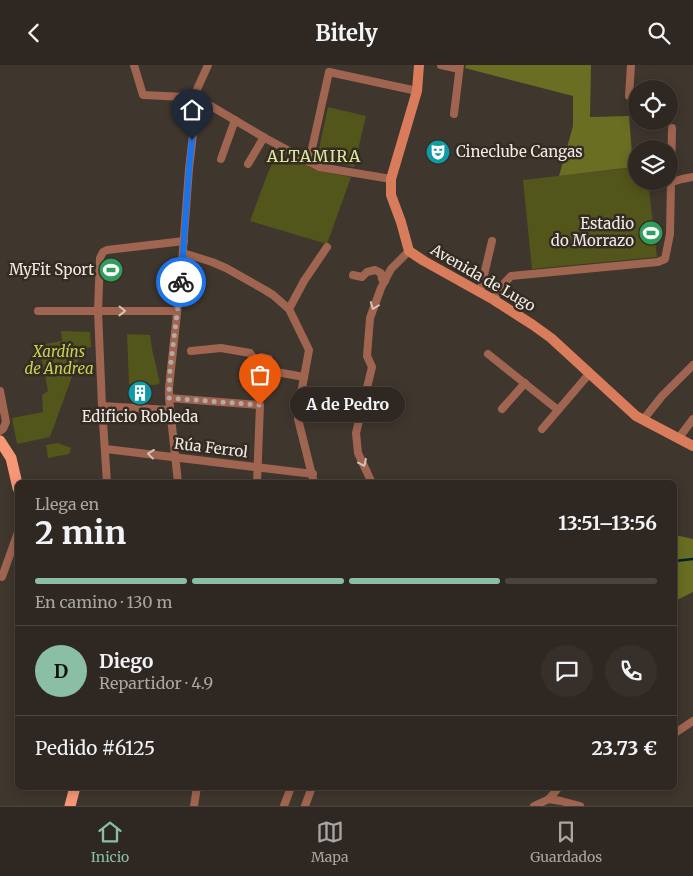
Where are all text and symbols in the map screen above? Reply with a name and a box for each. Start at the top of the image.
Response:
icon: back [20,19,48,47]
text: Bitely [315,19,378,47]
icon: search [645,19,673,47]
map controls [628,80,678,190]
button: locate [628,80,678,130]
pin [171,89,213,140]
icon: home [178,96,206,124]
theatre icon: Cineclube Cangas [425,139,451,165]
button: layers [628,140,678,190]
place label: Cineclube Cangas [456,142,583,161]
district label: ALTAMIRA [266,146,361,166]
place label: Estadio do Morrazo [551,214,634,250]
sports icon: Estadio do Morrazo [638,220,664,246]
street label: Avenida de Lugo [427,239,539,315]
sports icon: MyFit Sport [98,257,124,283]
courier [156,257,206,307]
place label: MyFit Sport [9,260,94,279]
icon: bike [167,268,195,296]
one-way arrow [370,301,381,310]
one-way arrow [118,306,126,316]
park label: Xardíns de Andrea [25,342,93,378]
pin [239,354,281,405]
icon: bag [246,361,274,389]
building icon: Edificio Robleda [127,380,153,406]
callout: A de Pedro [290,387,405,423]
text: A de Pedro [306,394,389,414]
place label: Edificio Robleda [82,407,198,426]
street label: Rúa Ferrol [173,434,249,461]
one-way arrow [147,449,155,460]
one-way arrow [356,458,366,467]
text: Llega en [35,494,99,514]
text: 13:51–13:56 [558,511,657,535]
text: 2 min [35,513,126,553]
text: En camino · 130 m [35,592,172,612]
button: chat [541,645,593,697]
button: phone [605,645,657,697]
text: Diego [99,649,153,673]
text: D [54,659,68,683]
text: Repartidor · 4.9 [99,673,213,693]
text: Pedido #6125 [35,736,155,760]
text: 23.73 € [591,736,657,760]
tab: Inicio [91,818,129,866]
tab: Mapa [311,818,348,866]
tab: Guardados [530,818,602,866]

